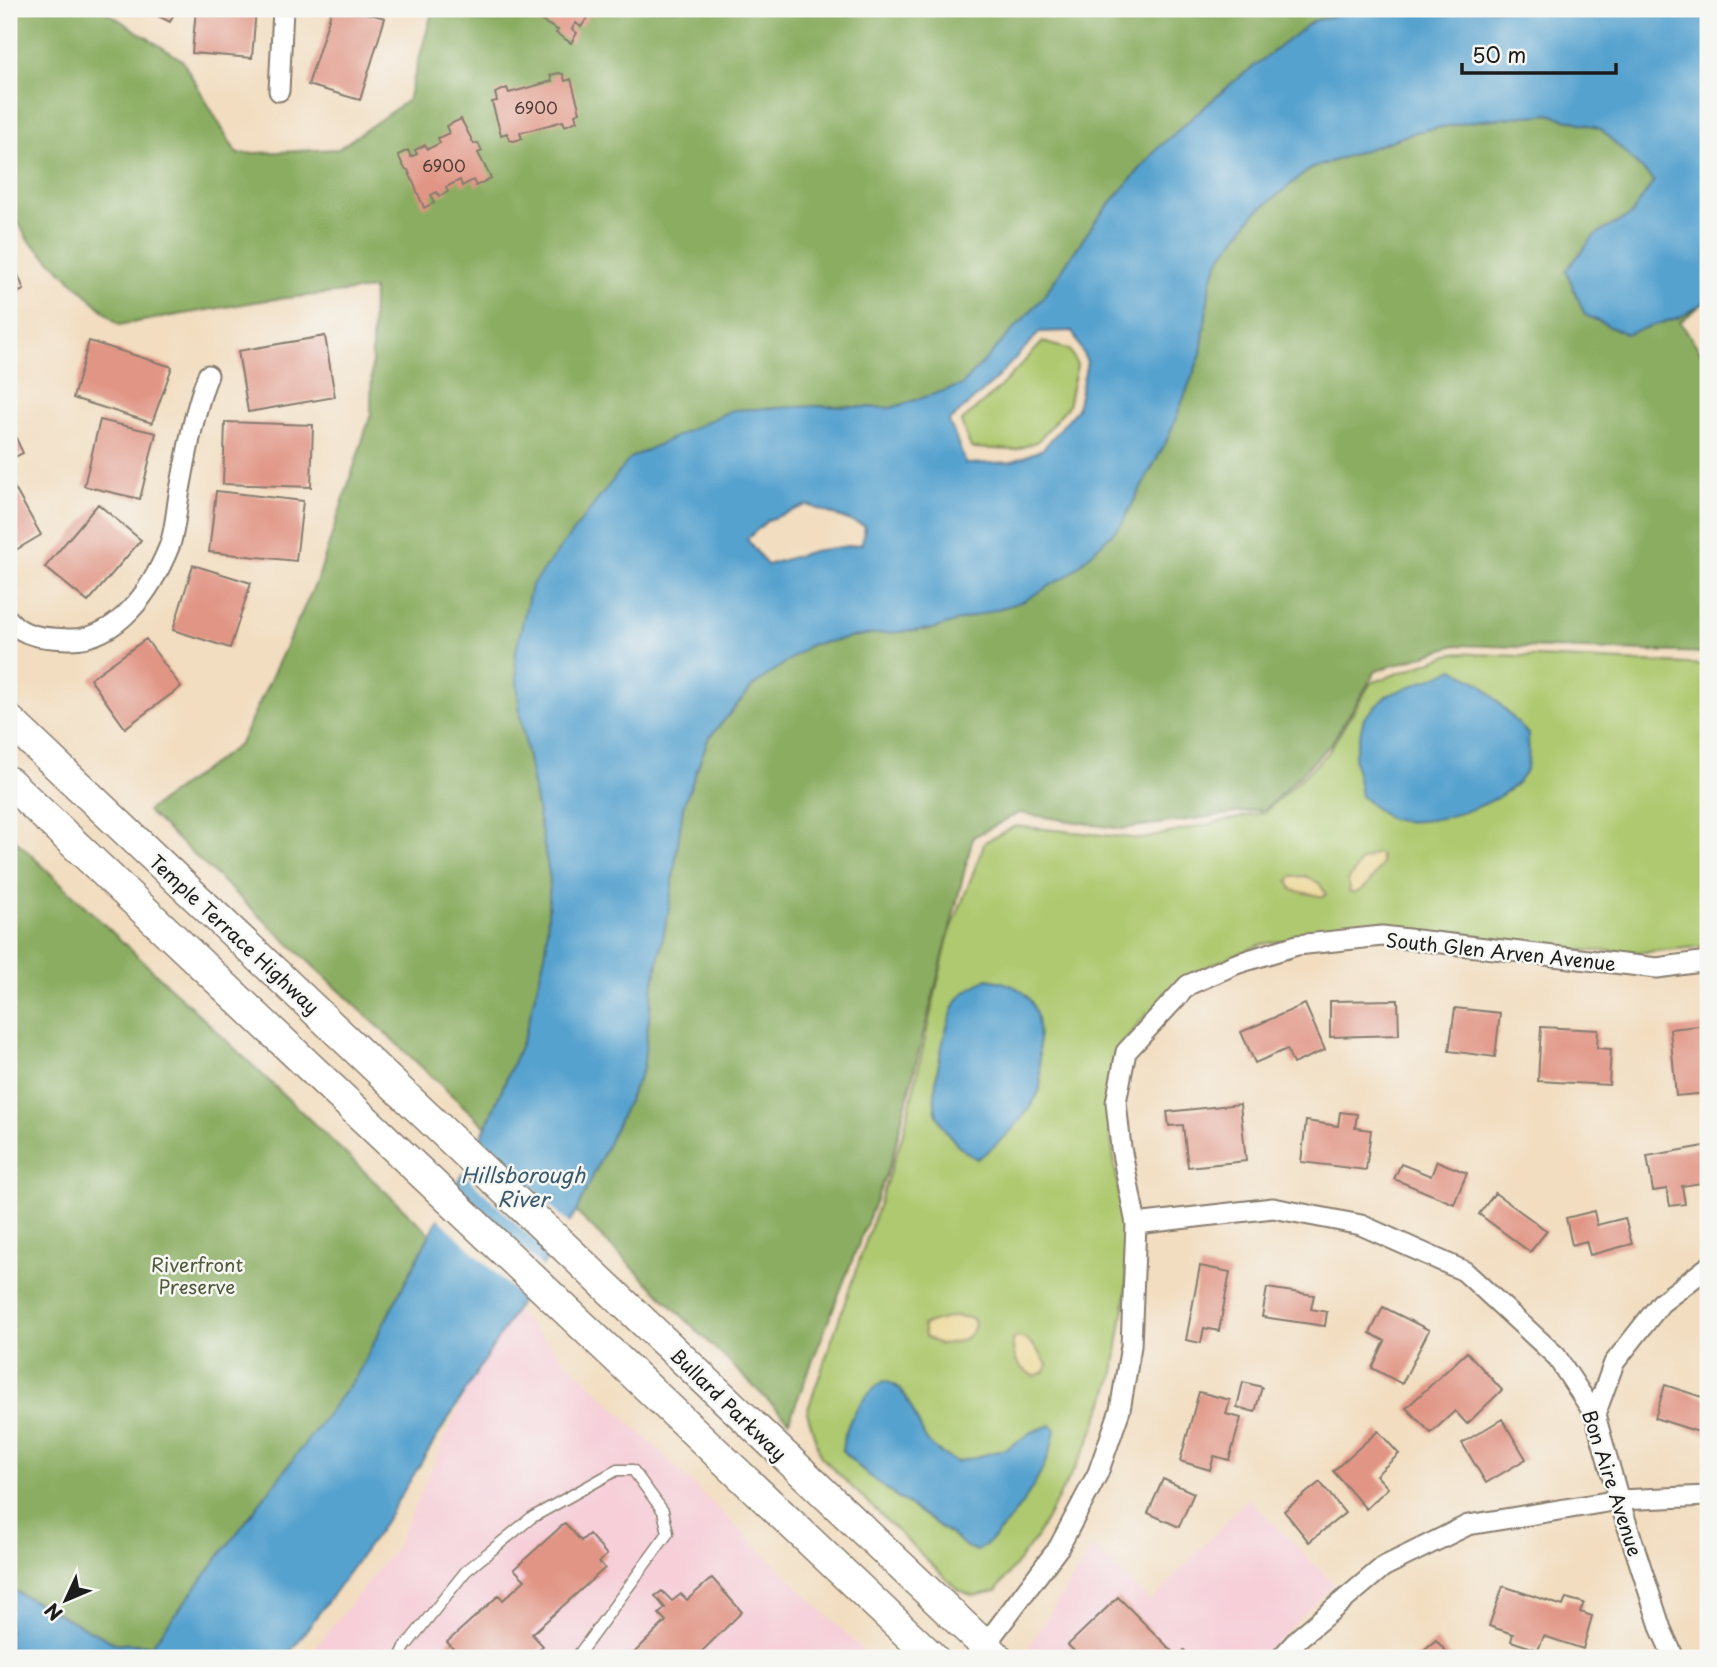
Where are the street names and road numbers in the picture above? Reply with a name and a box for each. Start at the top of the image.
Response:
street label: Temple Terrace Highway [144,848,326,1020]
street label: South Glen Arven Avenue [1385,925,1617,977]
street label: Bullard Parkway [665,1341,793,1467]
street label: Bon Aire Avenue [1576,1406,1650,1560]

